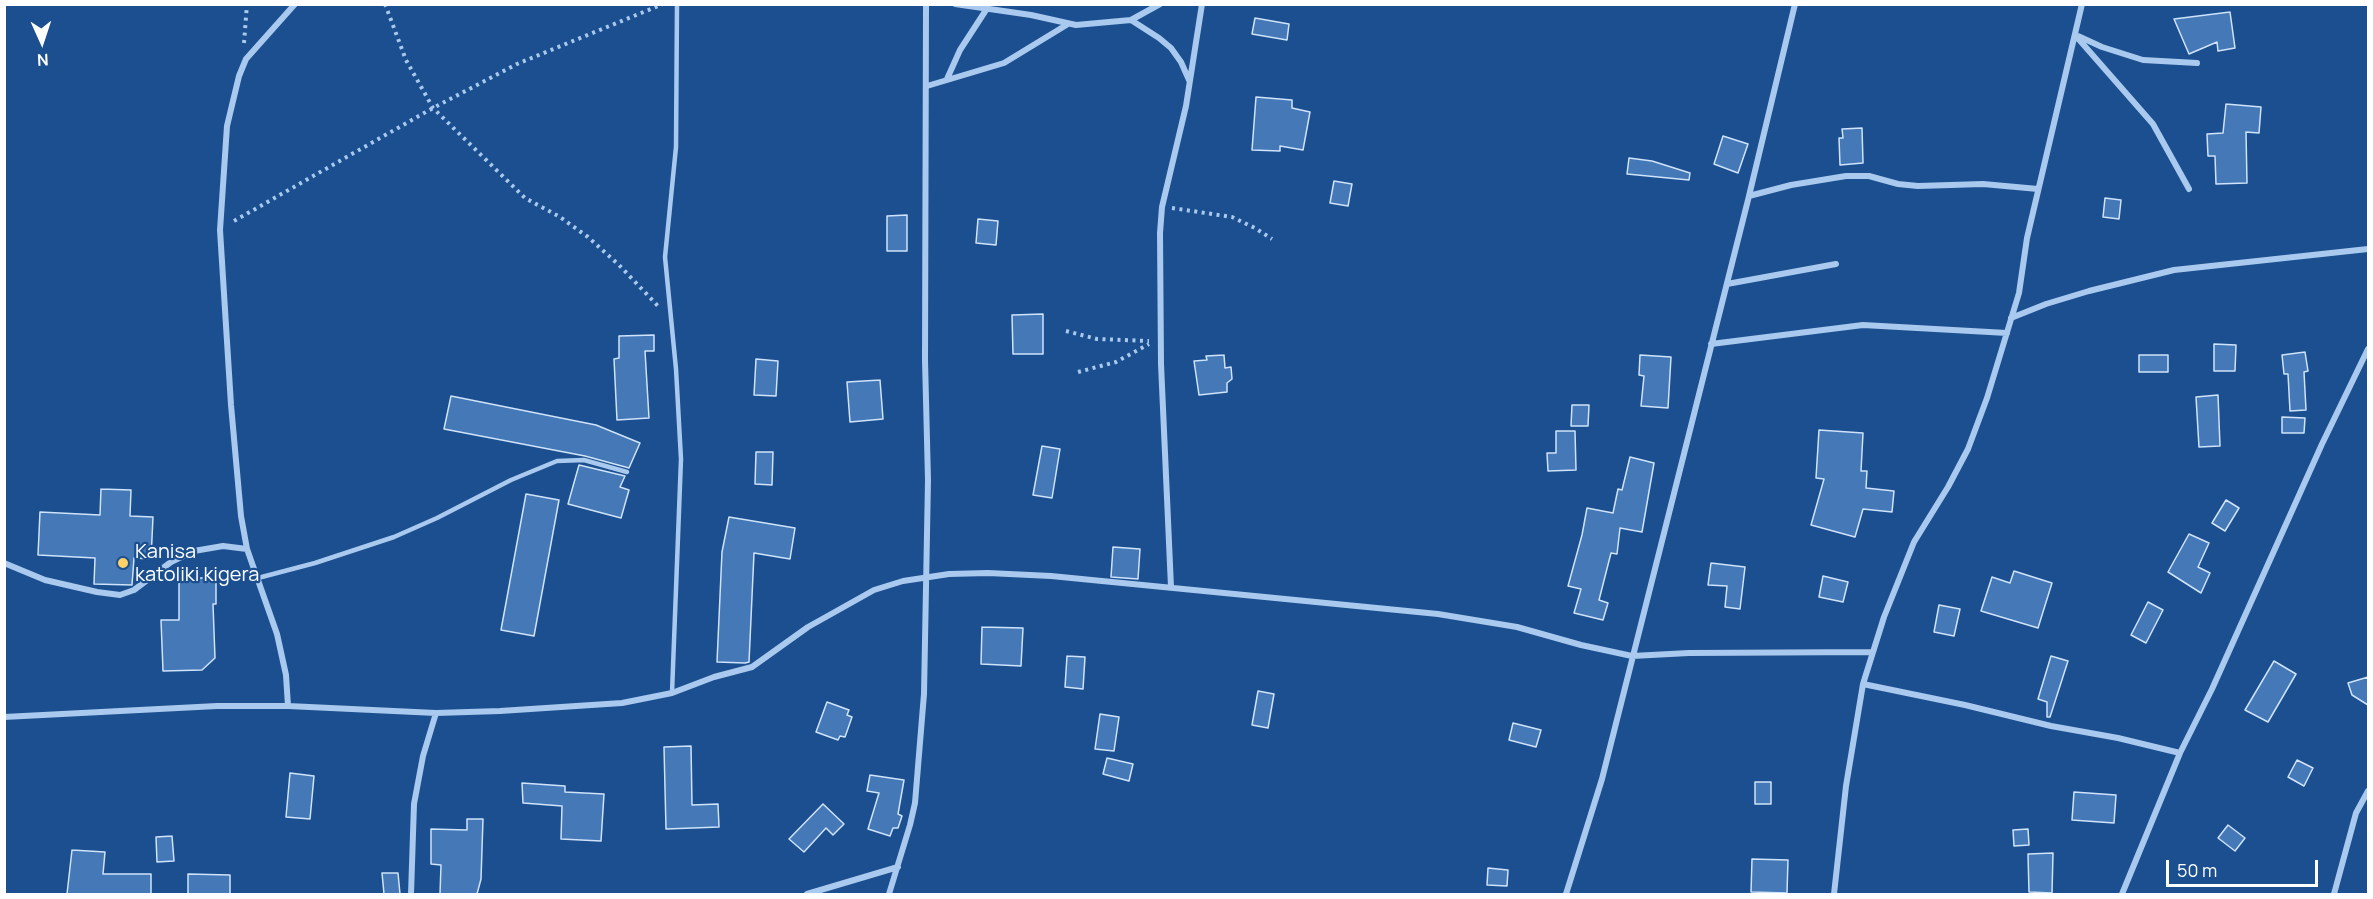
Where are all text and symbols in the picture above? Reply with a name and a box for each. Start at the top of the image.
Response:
north arrow [12,12,72,72]
text: N [37,49,49,71]
place label: Kanisa katoliki kigera [135,540,259,587]
marker: Kanisa katoliki kigera [116,556,130,570]
scale bar [2169,848,2320,886]
text: 50 m [2177,858,2217,882]

